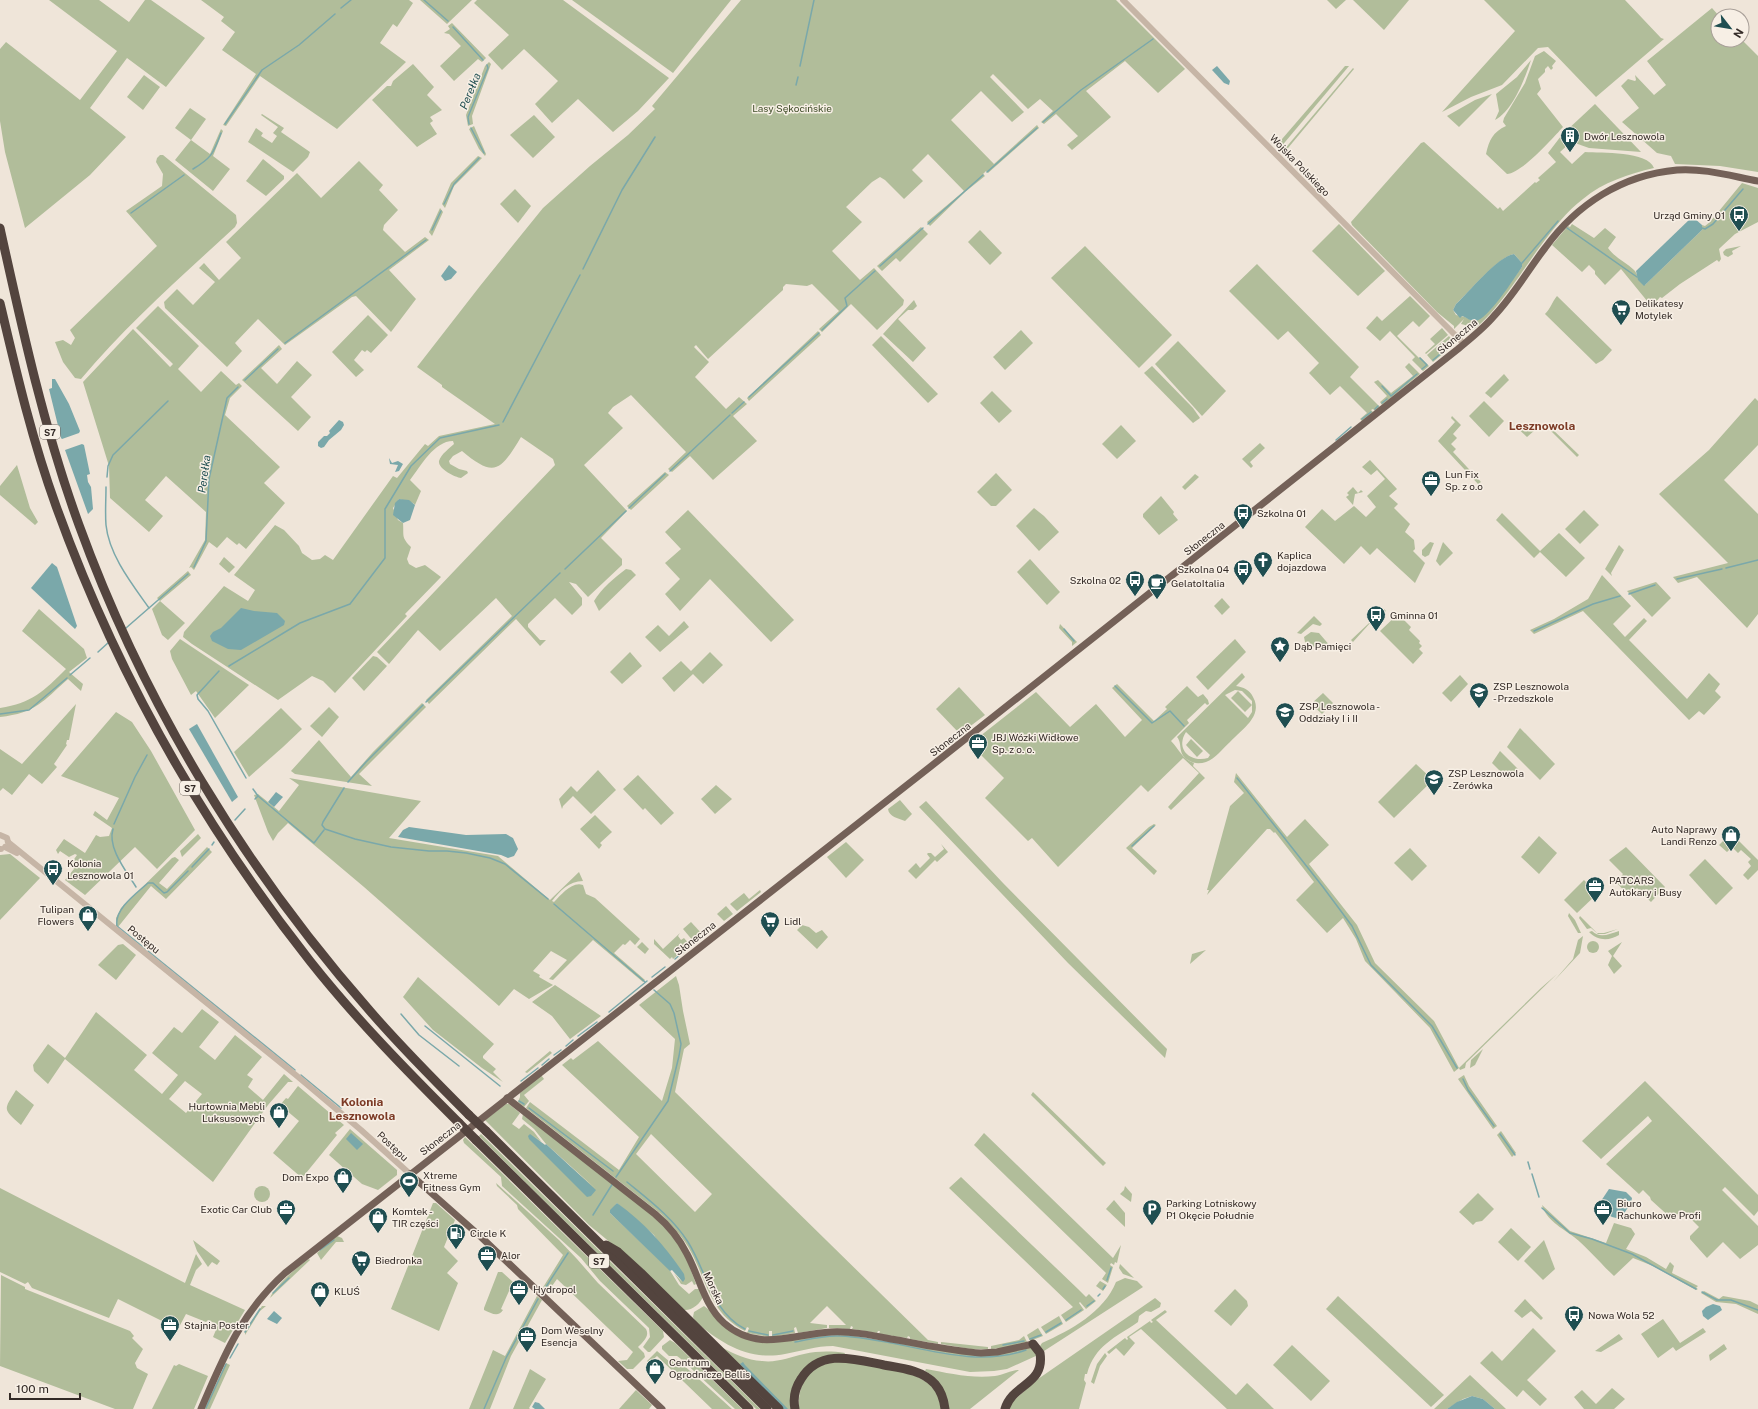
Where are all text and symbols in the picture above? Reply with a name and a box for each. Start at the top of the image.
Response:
north arrow [1710,8,1750,48]
text: N [1731,26,1746,40]
water label: Perełka [457,71,483,111]
park label: Lasy Sękocińskie [752,102,832,114]
building icon: Dwór Lesznowola [1559,125,1581,153]
place label: Dwór Lesznowola [1584,130,1665,142]
street label: Wojska Polskiego [1267,132,1333,199]
bus stop icon: Urząd Gminy 01 [1728,204,1750,232]
place label: Urząd Gminy 01 [1653,209,1725,221]
place label: Delikatesy Motylek [1635,297,1684,321]
supermarket icon: Delikatesy Motylek [1610,298,1632,326]
street label: Słoneczna [1435,316,1479,356]
district label: Lesznowola [1509,419,1576,433]
road number: S7 [40,425,60,439]
water label: Perełka [195,454,213,494]
place label: Lun Fix Sp. z o.o [1445,468,1483,492]
office icon: Lun Fix Sp. z o.o [1420,469,1442,497]
bus stop icon: Szkolna 01 [1232,502,1254,530]
place label: Szkolna 01 [1257,507,1306,519]
street label: Słoneczna [1181,518,1227,558]
place label: Kaplica dojazdowa [1277,549,1326,573]
church icon: Kaplica dojazdowa [1252,550,1274,578]
bus stop icon: Szkolna 04 [1232,558,1254,586]
place label: Szkolna 04 [1177,563,1229,575]
bus stop icon: Szkolna 02 [1124,569,1146,597]
cafe icon: GelatoItalia [1146,572,1168,600]
place label: Szkolna 02 [1070,574,1121,586]
place label: GelatoItalia [1171,577,1225,589]
bus stop icon: Gminna 01 [1365,604,1387,632]
place label: Gminna 01 [1390,609,1438,621]
place icon: Dąb Pamięci [1269,635,1291,663]
place label: Dąb Pamięci [1294,640,1351,652]
place label: ZSP Lesznowola - Przedszkole [1493,680,1569,704]
school or university icon: ZSP Lesznowola - Przedszkole [1468,681,1490,709]
place label: ZSP Lesznowola - Oddziały I i II [1299,700,1380,724]
school or university icon: ZSP Lesznowola - Oddziały I i II [1274,701,1296,729]
street label: Słoneczna [927,719,973,759]
place label: JBJ Wózki Widłowe Sp. z o. o. [992,731,1079,755]
office icon: JBJ Wózki Widłowe Sp. z o. o. [967,732,989,760]
place label: ZSP Lesznowola - Zerówka [1448,767,1524,791]
school or university icon: ZSP Lesznowola - Zerówka [1423,768,1445,796]
road number: S7 [180,781,200,795]
place label: Auto Naprawy Landi Renzo [1651,823,1718,847]
shop icon: Auto Naprawy Landi Renzo [1720,824,1742,852]
place label: Kolonia Lesznowola 01 [67,857,134,881]
bus stop icon: Kolonia Lesznowola 01 [42,858,64,886]
place label: PATCARS Autokary i Busy [1609,874,1682,898]
office icon: PATCARS Autokary i Busy [1584,875,1606,903]
place label: Tulipan Flowers [37,903,74,927]
shop icon: Tulipan Flowers [77,904,99,932]
supermarket icon: Lidl [759,910,781,938]
place label: Lidl [784,915,801,927]
street label: Słoneczna [672,918,718,958]
street label: Postępu [125,922,163,956]
district label: Kolonia Lesznowola [329,1095,396,1123]
place label: Hurtownia Mebli Luksusowych [188,1100,265,1124]
shop icon: Hurtownia Mebli Luksusowych [268,1101,290,1129]
street label: Słoneczna [417,1118,463,1158]
street label: Postępu [375,1129,411,1163]
shop icon: Dom Expo [332,1166,354,1194]
place label: Xtreme Fitness Gym [423,1169,481,1193]
sports icon: Xtreme Fitness Gym [398,1170,420,1198]
place label: Dom Expo [282,1171,329,1183]
place label: Parking Lotniskowy P1 Okęcie Południe [1166,1197,1257,1221]
place label: Biuro Rachunkowe Profi [1617,1197,1701,1221]
office icon: Exotic Car Club [275,1198,297,1226]
parking icon: Parking Lotniskowy P1 Okęcie Południe [1141,1198,1163,1226]
office icon: Biuro Rachunkowe Profi [1592,1198,1614,1226]
place label: Exotic Car Club [201,1203,272,1215]
place label: Komtek - TIR części [392,1205,438,1229]
shop icon: Komtek - TIR części [367,1206,389,1234]
fuel station icon: Circle K [445,1222,467,1250]
place label: Circle K [470,1227,506,1239]
office icon: Alor [476,1244,498,1272]
supermarket icon: Biedronka [350,1249,372,1277]
place label: Alor [501,1249,521,1261]
place label: Biedronka [375,1254,422,1266]
road number: S7 [589,1254,609,1268]
street label: Morska [701,1270,727,1306]
office icon: Hydropol [508,1278,530,1306]
shop icon: KLUŚ [309,1280,331,1308]
place label: Hydropol [533,1283,576,1295]
place label: KLUŚ [334,1285,360,1297]
bus stop icon: Nowa Wola 52 [1563,1304,1585,1332]
place label: Nowa Wola 52 [1588,1309,1655,1321]
office icon: Stajnia Poster [159,1314,181,1342]
place label: Stajnia Poster [184,1319,249,1331]
place label: Dom Weselny Esencja [541,1324,604,1348]
office icon: Dom Weselny Esencja [516,1325,538,1353]
place label: Centrum Ogrodnicze Bellis [669,1356,750,1380]
shop icon: Centrum Ogrodnicze Bellis [644,1357,666,1385]
scale bar [10,1375,80,1401]
text: 100 m [16,1382,49,1396]

